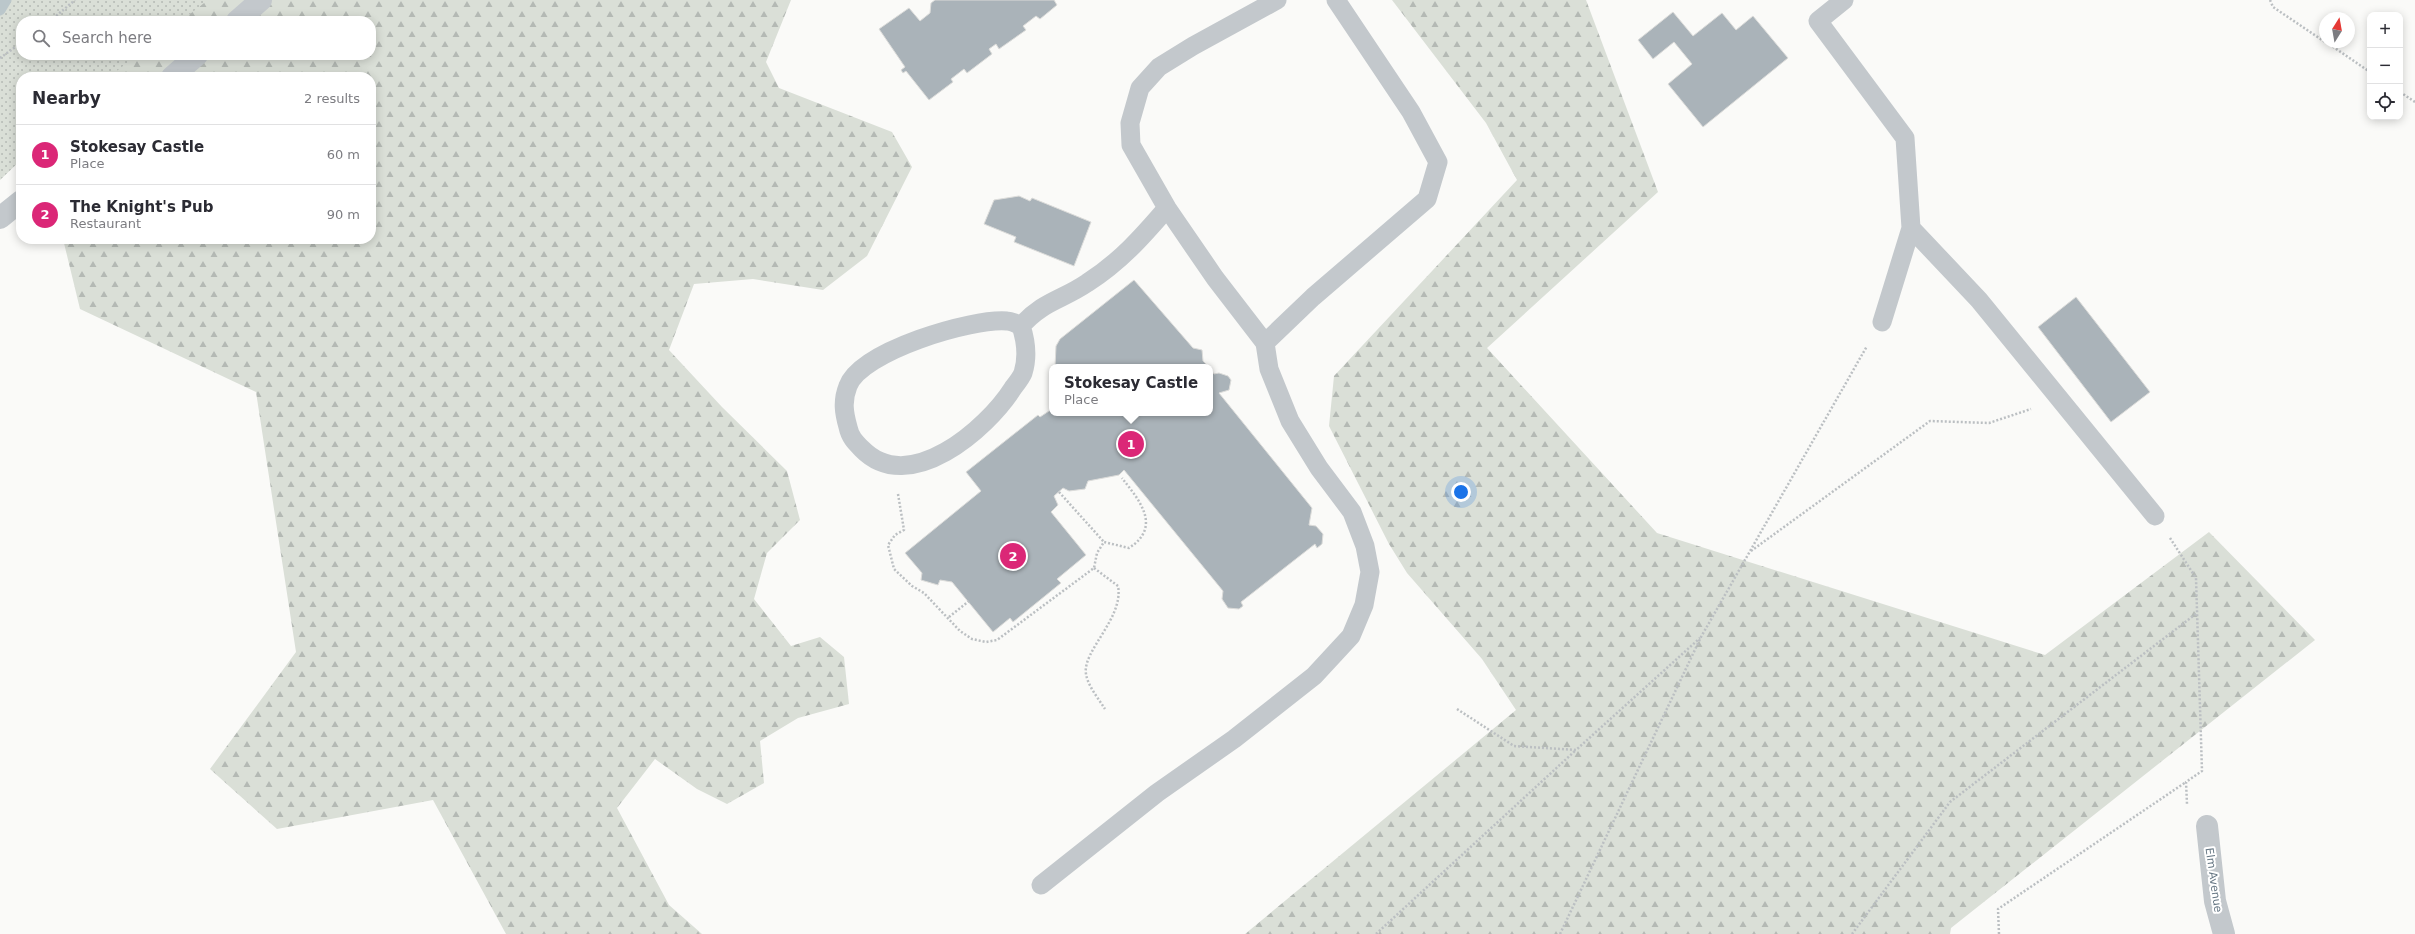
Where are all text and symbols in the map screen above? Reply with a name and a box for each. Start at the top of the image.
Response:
north arrow [2319,12,2355,48]
map controls [2367,12,2403,120]
button: + [2367,12,2403,48]
search box [16,16,376,60]
icon: search [30,27,52,49]
text: Search here [62,29,152,47]
button: − [2367,48,2403,84]
button: locate [2367,84,2403,120]
text: Nearby [32,88,101,108]
text: 2 results [304,91,360,106]
text: Stokesay Castle [70,138,204,156]
text: 1 [40,147,50,162]
text: 60 m [327,147,360,162]
text: Place [70,156,105,171]
text: The Knight's Pub [70,198,214,216]
text: 2 [40,207,50,222]
text: 90 m [327,207,360,222]
text: Restaurant [70,216,141,231]
popup [1049,364,1213,416]
text: Stokesay Castle [1064,374,1198,392]
text: Place [1064,392,1098,407]
pin: 1 [1118,429,1144,459]
your location [1451,482,1471,502]
pin: 2 [1000,541,1026,571]
street label: Elm Avenue [2203,847,2225,913]

